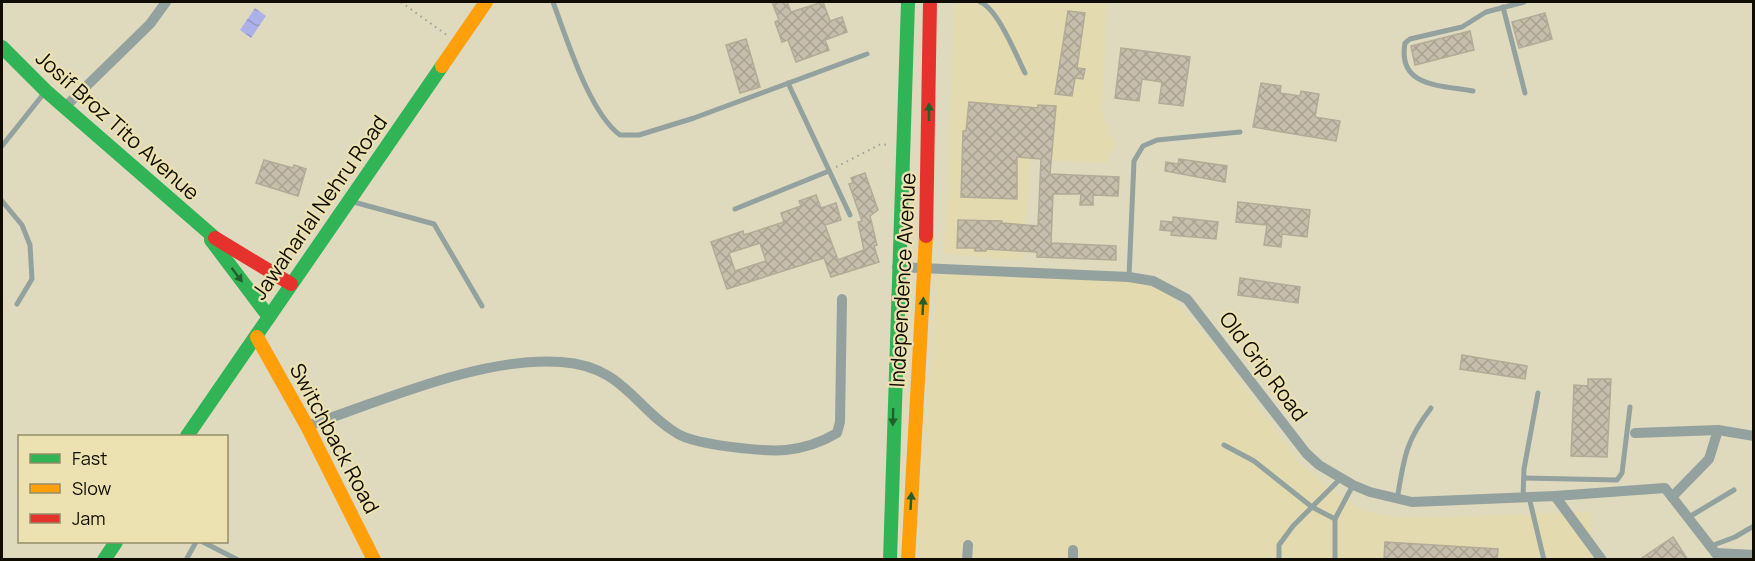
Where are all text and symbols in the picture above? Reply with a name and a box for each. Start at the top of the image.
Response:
street label: Josif Broz Tito Avenue [30,44,206,206]
one-way arrow [924,102,934,121]
street label: Jawaharlal Nehru Road [245,109,393,305]
street label: Independence Avenue [882,172,922,388]
one-way arrow [231,268,243,283]
one-way arrow [918,297,928,316]
street label: Old Grip Road [1214,305,1314,427]
street label: Switchback Road [284,358,386,518]
one-way arrow [889,407,898,426]
legend [18,435,228,543]
text: Fast [72,446,107,470]
text: Slow [72,476,112,500]
one-way arrow [907,492,916,511]
text: Jam [72,506,106,530]

